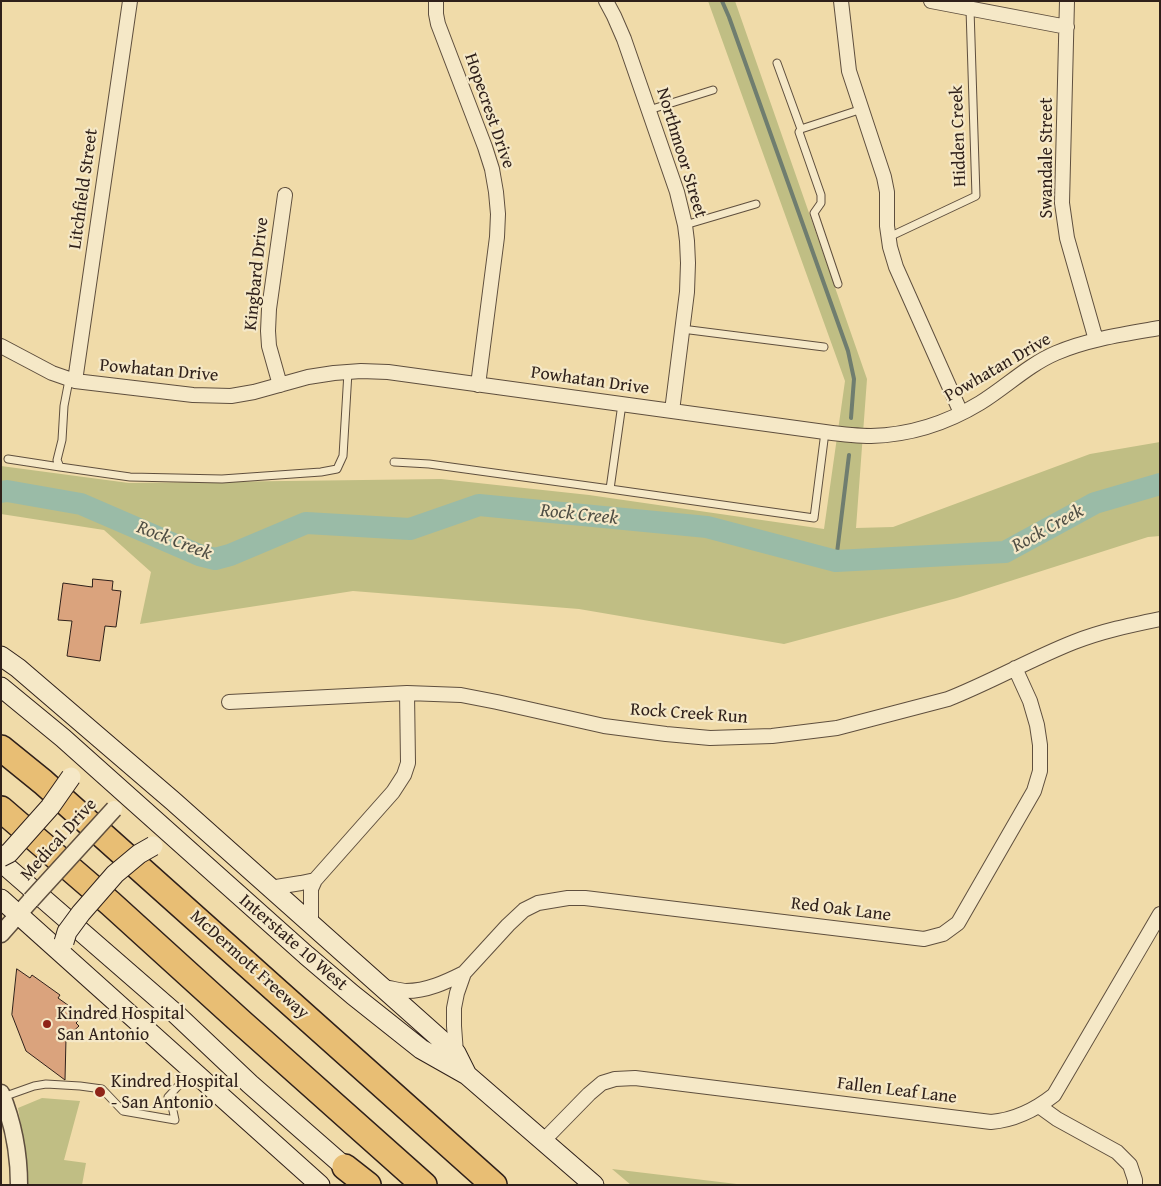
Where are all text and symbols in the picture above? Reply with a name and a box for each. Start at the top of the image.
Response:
street label: Hopecrest Drive [459,50,519,172]
street label: Northmoor Street [651,85,711,221]
street label: Hidden Creek [946,85,972,187]
street label: Swandale Street [1036,97,1058,219]
street label: Litchfield Street [65,127,103,251]
street label: Kingbard Drive [240,216,274,332]
street label: Powhatan Drive [941,329,1055,407]
street label: Powhatan Drive [99,355,219,387]
street label: Powhatan Drive [529,362,651,400]
water label: Rock Creek [539,500,619,530]
water label: Rock Creek [1008,500,1088,558]
water label: Rock Creek [133,516,215,566]
street label: Rock Creek Run [630,699,748,729]
street label: Medical Drive [16,794,102,886]
street label: Interstate 10 West [234,890,352,996]
street label: Red Oak Lane [790,893,892,927]
street label: McDermott Freeway [185,906,313,1024]
place label: Kindred Hospital San Antonio [57,1003,185,1046]
marker: Kindred Hospital San Antonio [41,1018,53,1030]
place label: Kindred Hospital - San Antonio [111,1071,239,1114]
street label: Fallen Leaf Lane [836,1073,958,1109]
marker: Kindred Hospital - San Antonio [93,1085,107,1099]

